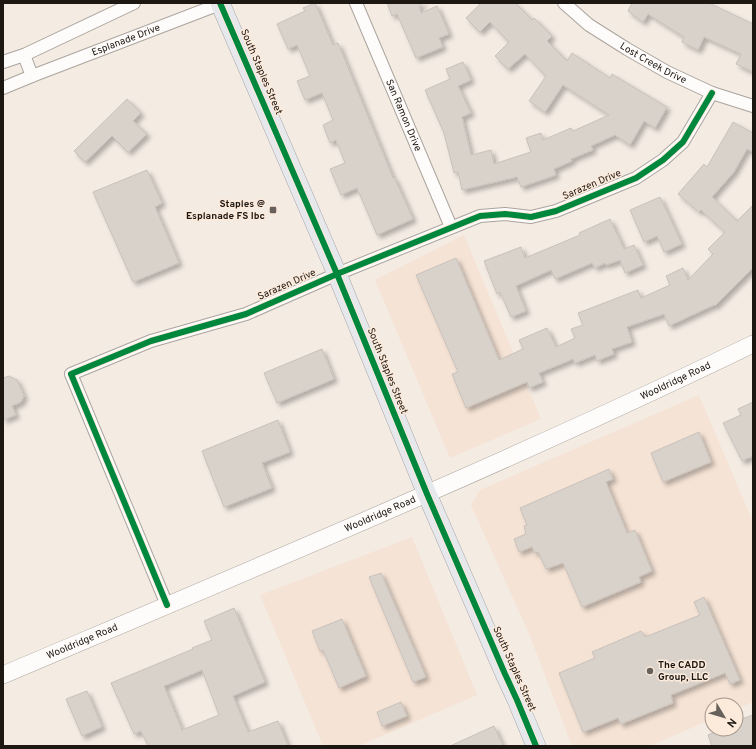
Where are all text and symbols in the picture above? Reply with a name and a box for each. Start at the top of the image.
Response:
street label: Esplanade Drive [90,21,162,59]
street label: South Staples Street [237,27,285,117]
street label: Lost Creek Drive [617,40,689,87]
street label: San Ramon Drive [383,77,425,153]
street label: Sarazen Drive [561,167,623,203]
place label: Staples @ Esplanade FS Ibc [186,198,265,223]
marker: Staples @ Esplanade FS Ibc [268,205,278,215]
street label: Sarazen Drive [256,266,318,304]
street label: South Staples Street [364,326,410,416]
street label: Wooldridge Road [638,359,713,403]
street label: Wooldridge Road [343,493,418,535]
street label: Wooldridge Road [45,621,120,662]
street label: South Staples Street [489,624,539,714]
place label: The CADD Group, LLC [658,659,708,684]
marker: The CADD Group, LLC [645,666,655,676]
north arrow [704,697,744,737]
text: N [723,715,739,730]

